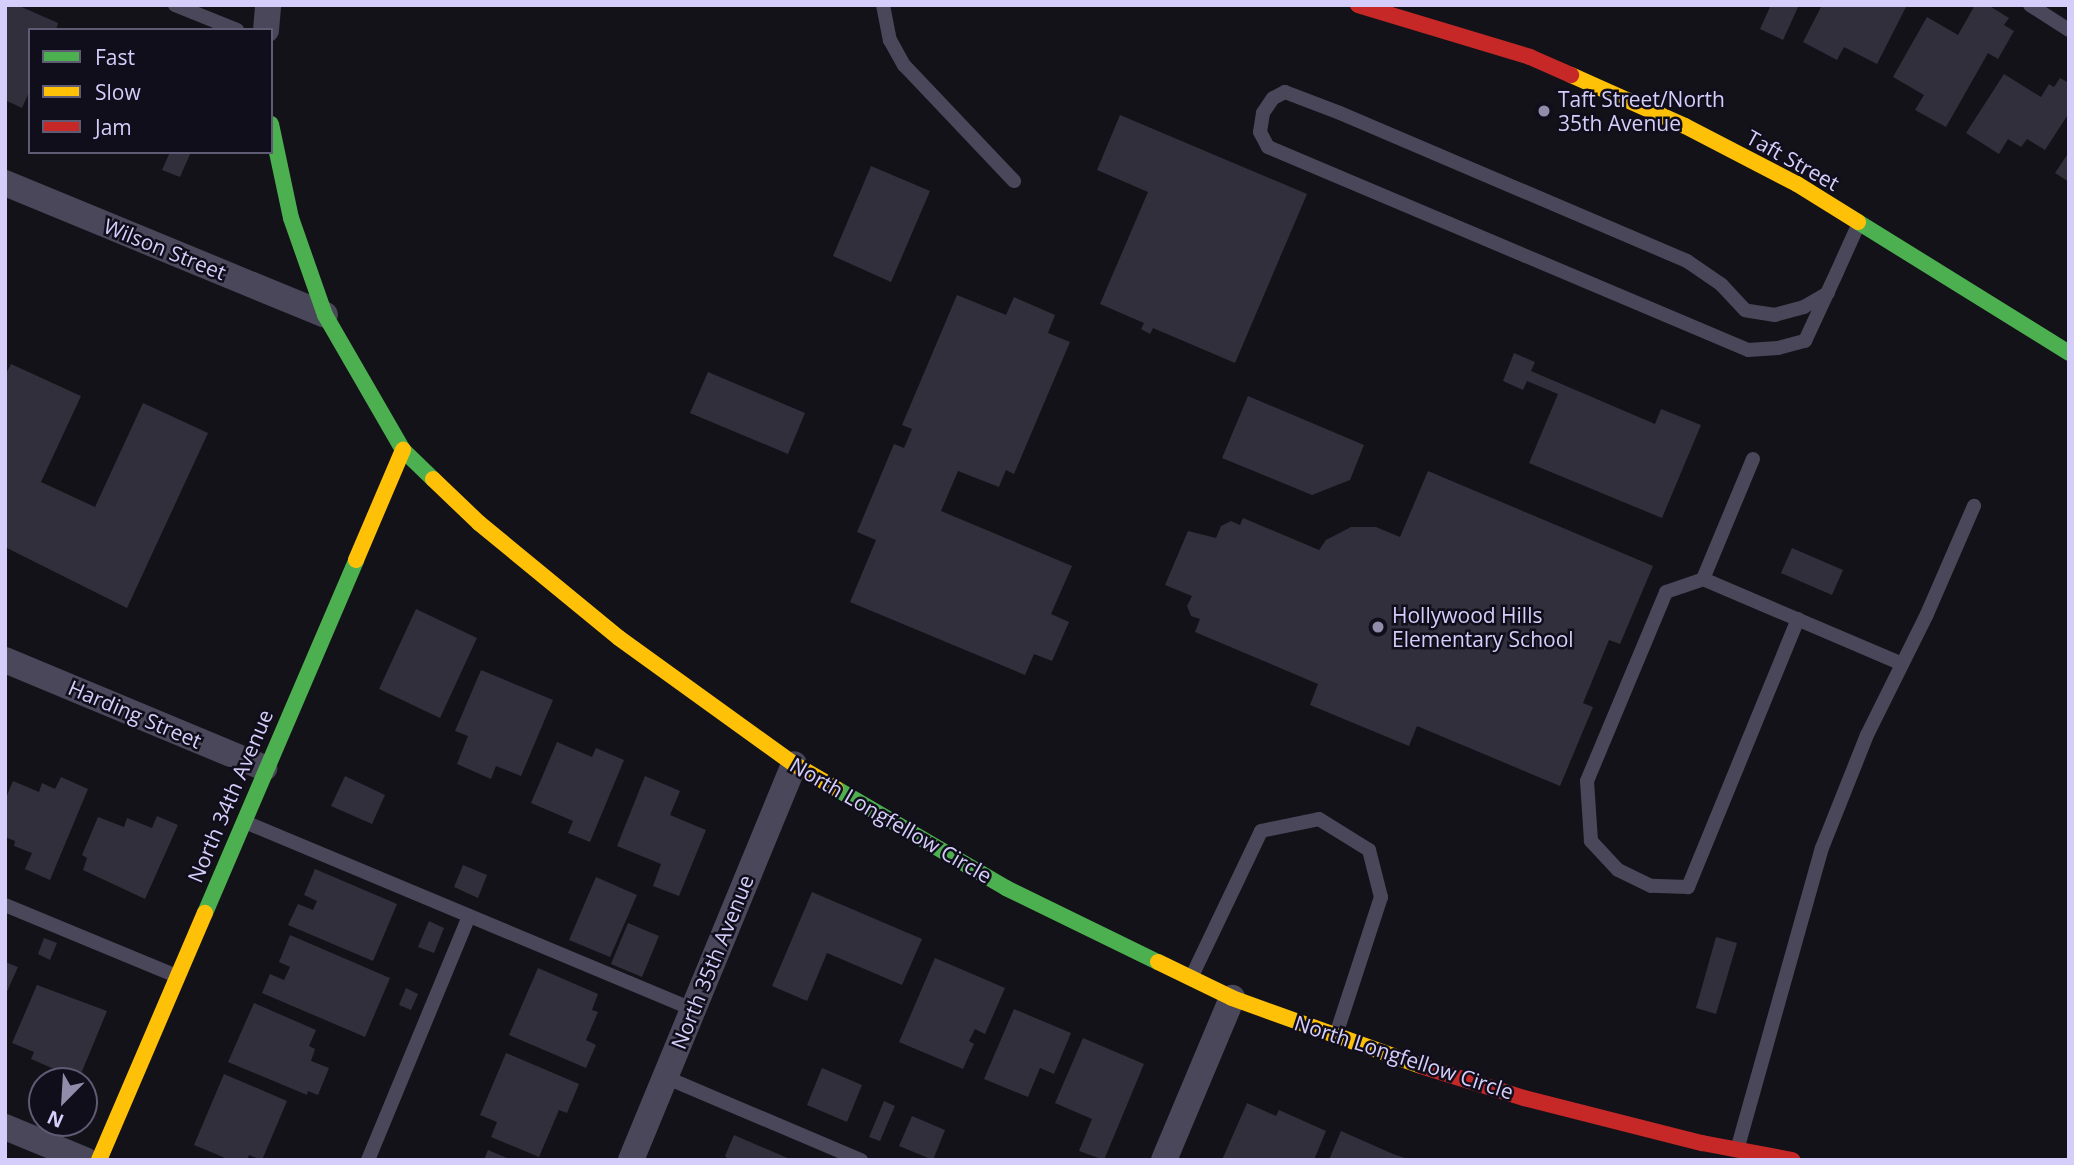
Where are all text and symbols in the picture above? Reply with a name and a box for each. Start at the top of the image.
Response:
legend [28,28,273,154]
text: Fast [95,43,135,71]
text: Slow [95,78,141,106]
place label: Taft Street/North 35th Avenue [1558,86,1725,136]
marker: Taft Street/North 35th Avenue [1536,103,1552,119]
text: Jam [95,113,132,141]
street label: Taft Street [1742,124,1844,196]
street label: Wilson Street [100,213,230,285]
place label: Hollywood Hills Elementary School [1392,602,1574,652]
marker: Hollywood Hills Elementary School [1370,619,1386,635]
street label: Harding Street [65,675,205,753]
street label: North 34th Avenue [182,706,278,886]
street label: North Longfellow Circle [786,752,996,888]
street label: North 35th Avenue [666,871,758,1053]
street label: North Longfellow Circle [1291,1010,1517,1104]
north arrow [28,1067,98,1137]
text: N [43,1104,68,1134]

